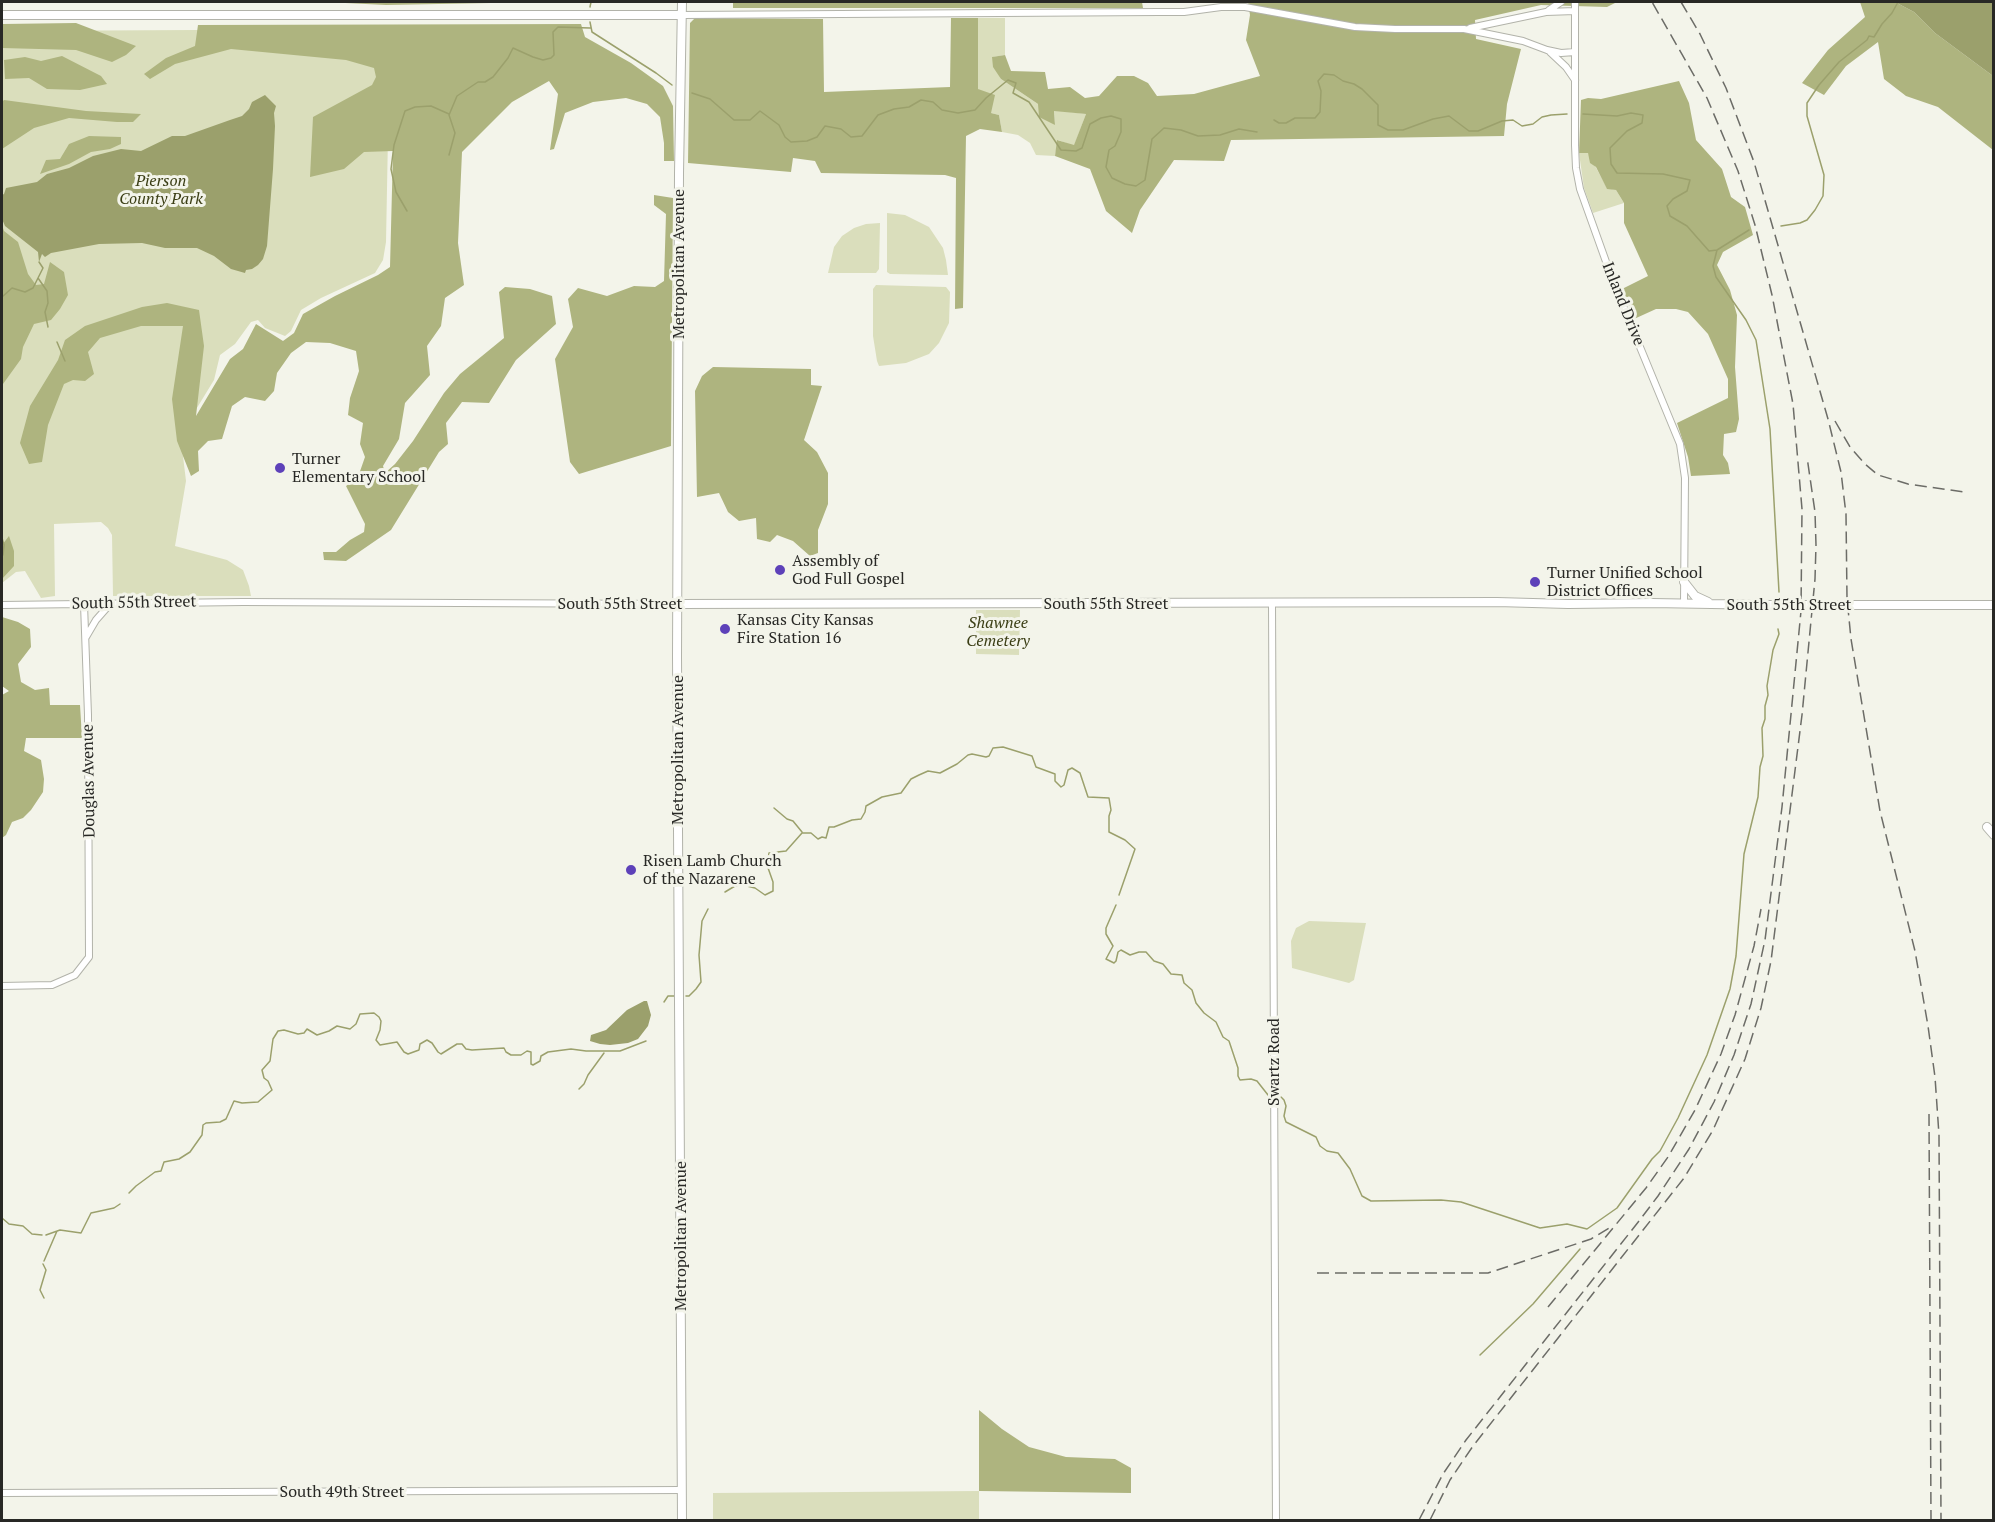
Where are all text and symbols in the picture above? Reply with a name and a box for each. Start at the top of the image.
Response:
park label: Pierson County Park [119,171,203,209]
street label: Metropolitan Avenue [669,189,689,339]
street label: Inland Drive [1598,259,1648,349]
place label: Turner Elementary School [292,449,426,487]
marker: Turner Elementary School [273,461,287,475]
place label: Assembly of God Full Gospel [792,551,905,589]
marker: Assembly of God Full Gospel [773,563,787,577]
place label: Turner Unified School District Offices [1547,563,1703,601]
marker: Turner Unified School District Offices [1528,575,1542,589]
street label: South 55th Street [71,592,197,614]
street label: South 55th Street [558,594,682,614]
street label: South 55th Street [1044,594,1168,614]
street label: South 55th Street [1727,595,1851,615]
place label: Kansas City Kansas Fire Station 16 [737,610,874,648]
park label: Shawnee Cemetery [966,613,1030,651]
marker: Kansas City Kansas Fire Station 16 [718,622,732,636]
street label: Metropolitan Avenue [668,675,688,825]
street label: Douglas Avenue [78,724,100,838]
place label: Risen Lamb Church of the Nazarene [643,851,782,889]
marker: Risen Lamb Church of the Nazarene [624,863,638,877]
street label: Swartz Road [1264,1018,1284,1106]
street label: Metropolitan Avenue [671,1161,691,1311]
street label: South 49th Street [280,1482,404,1502]

